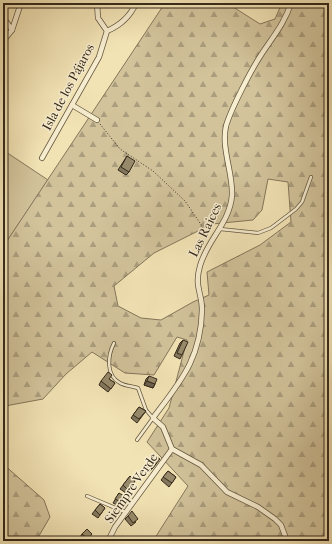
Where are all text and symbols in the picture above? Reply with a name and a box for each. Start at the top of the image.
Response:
street label: Isla de los Pájaros [39,41,97,133]
street label: Las Raices [186,201,225,259]
street label: Siempre Verde [101,450,161,526]

